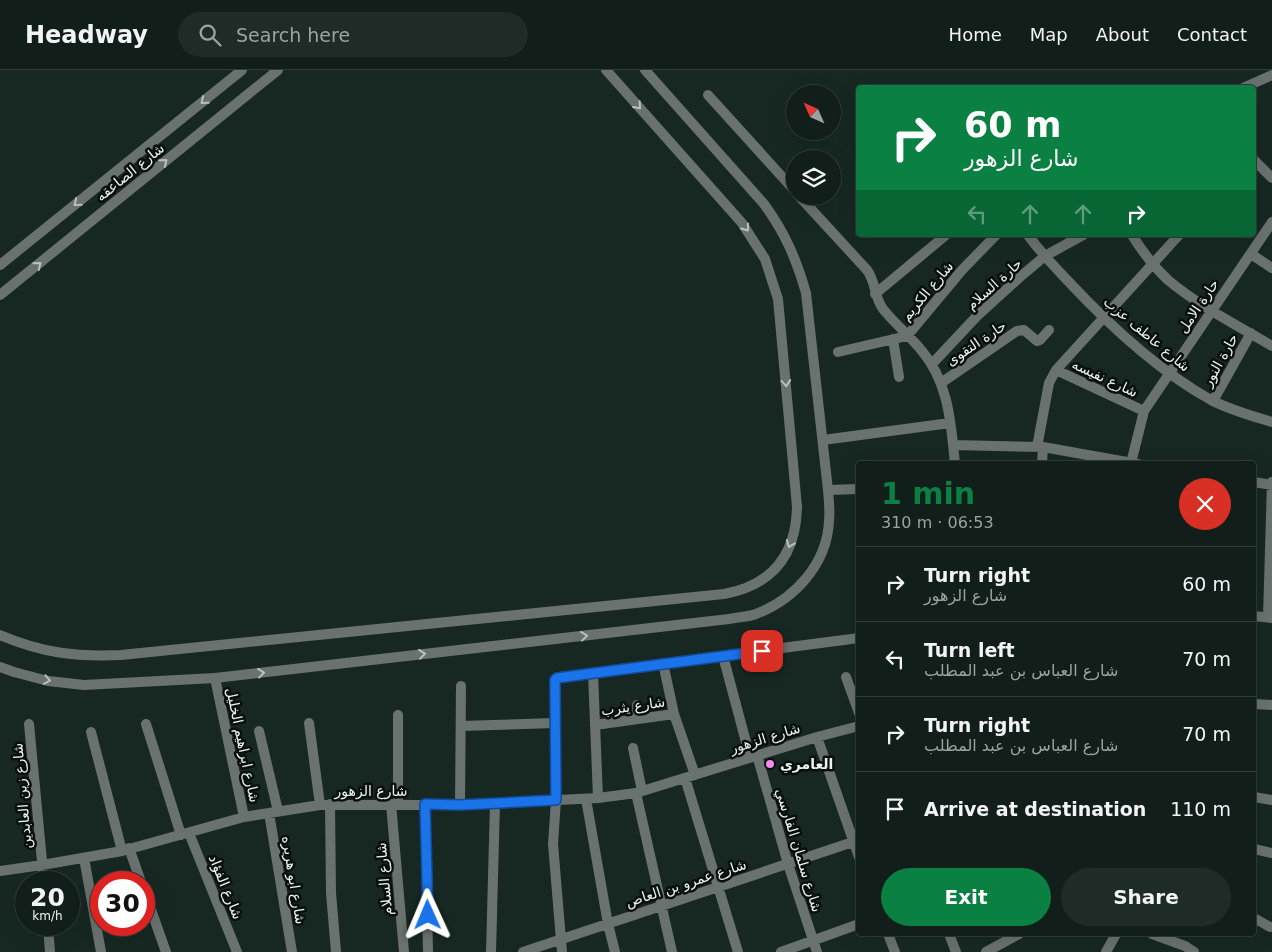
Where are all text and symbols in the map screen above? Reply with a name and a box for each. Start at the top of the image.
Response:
search box [178,12,528,57]
text: Headway [25,21,148,49]
icon: search [196,21,224,49]
text: Search here [236,24,350,46]
text: Home [949,24,1002,45]
text: Map [1030,24,1068,45]
text: About [1096,24,1149,45]
text: Contact [1177,24,1247,45]
north arrow [786,85,841,140]
map controls [786,85,841,205]
one-way arrow [201,95,210,103]
one-way arrow [633,101,642,110]
icon: right [881,105,946,170]
text: 60 m [964,105,1061,145]
street label: شارع الصاعقه [93,140,168,205]
text: شارع الزهور [964,146,1078,171]
button: layers [786,150,841,205]
one-way arrow [158,160,167,168]
one-way arrow [74,197,83,206]
icon: left [963,200,991,228]
icon: ahead [1016,200,1044,228]
icon: ahead [1069,200,1097,228]
icon: right [1122,200,1150,228]
one-way arrow [740,222,749,232]
street label: حارة السلام [963,255,1026,314]
street label: شارع الكريم [898,258,957,325]
one-way arrow [32,262,41,270]
street label: حارة الامل [1174,276,1223,337]
street label: شارع عاطف عزب [1100,293,1193,375]
street label: حارة التقوى [943,317,1010,370]
street label: حارة النور [1198,331,1242,391]
street label: شارع نفيسه [1069,356,1140,401]
one-way arrow [780,379,791,387]
text: 1 min [881,476,975,511]
button: close [1179,478,1231,530]
text: 310 m · 06:53 [881,513,994,532]
one-way arrow [786,539,797,548]
text: Turn right [924,564,1030,586]
icon: right [881,570,909,598]
text: 60 m [1182,573,1231,595]
text: شارع الزهور [924,586,1007,605]
pin [741,630,783,672]
one-way arrow [580,631,588,642]
icon: arrive [748,637,776,665]
text: Turn left [924,639,1015,661]
icon: left [881,645,909,673]
text: 70 m [1182,648,1231,670]
one-way arrow [419,649,427,660]
text: شارع العباس بن عبد المطلب [924,661,1118,680]
one-way arrow [257,668,265,679]
one-way arrow [42,674,51,685]
street label: شارع ابراهيم الخليل [222,686,263,804]
street label: شارع يثرب [600,694,666,719]
text: Turn right [924,714,1030,736]
street label: شارع الزهور [727,720,802,758]
icon: right [881,720,909,748]
text: 70 m [1182,723,1231,745]
text: شارع العباس بن عبد المطلب [924,736,1118,755]
street label: شارع زين العابدين [9,742,36,850]
place label: العامري [780,756,833,774]
marker: العامري [764,758,776,770]
street label: شارع الزهور [334,783,407,800]
street label: شارع سلمان الفارسي [772,786,825,914]
icon: arrive [881,795,909,823]
text: Arrive at destination [924,798,1146,820]
text: 110 m [1170,798,1231,820]
street label: شارع ابو هريره [278,835,309,925]
street label: شارع السلام [373,842,396,916]
street label: شارع الفؤاد [205,852,246,922]
street label: شارع عمرو بن العاص [624,856,749,911]
button: Exit [881,868,1051,926]
button: Share [1061,868,1231,926]
speed limit sign: 30 [90,871,155,936]
text: 20 [30,883,65,912]
position arrow [401,888,453,940]
text: km/h [32,909,63,923]

